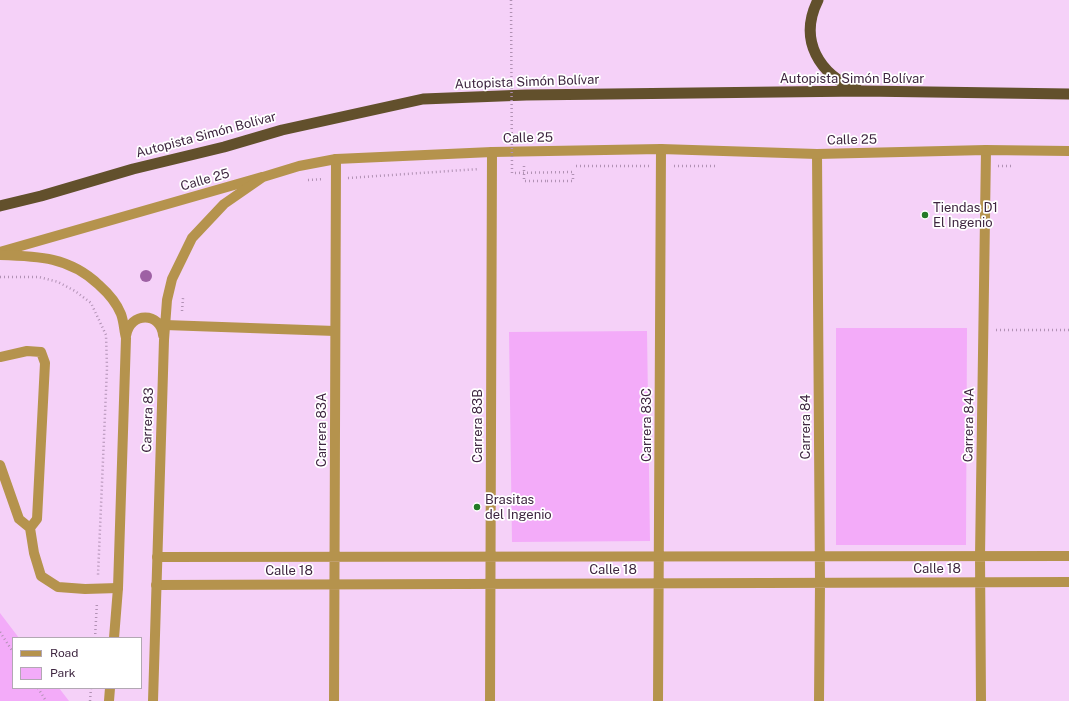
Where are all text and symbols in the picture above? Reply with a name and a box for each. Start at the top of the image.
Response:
street label: Autopista Simón Bolívar [780,71,924,87]
street label: Autopista Simón Bolívar [454,72,600,92]
street label: Autopista Simón Bolívar [134,109,278,161]
street label: Calle 25 [503,130,553,146]
street label: Calle 25 [827,132,877,148]
street label: Calle 25 [179,166,231,194]
place label: Tiendas D1 El Ingenio [933,200,998,231]
marker: Tiendas D1 El Ingenio [920,210,930,220]
street label: Carrera 83 [139,387,157,453]
street label: Carrera 83C [639,388,655,462]
street label: Carrera 84A [961,388,977,462]
street label: Carrera 83B [470,389,486,463]
street label: Carrera 83A [314,393,330,467]
street label: Carrera 84 [798,394,814,460]
place label: Brasitas del Ingenio [485,492,552,523]
marker: Brasitas del Ingenio [472,502,482,512]
street label: Calle 18 [913,561,961,577]
street label: Calle 18 [589,562,637,578]
street label: Calle 18 [265,563,313,579]
legend [12,637,142,689]
text: Road [50,646,78,660]
text: Park [50,666,76,680]

